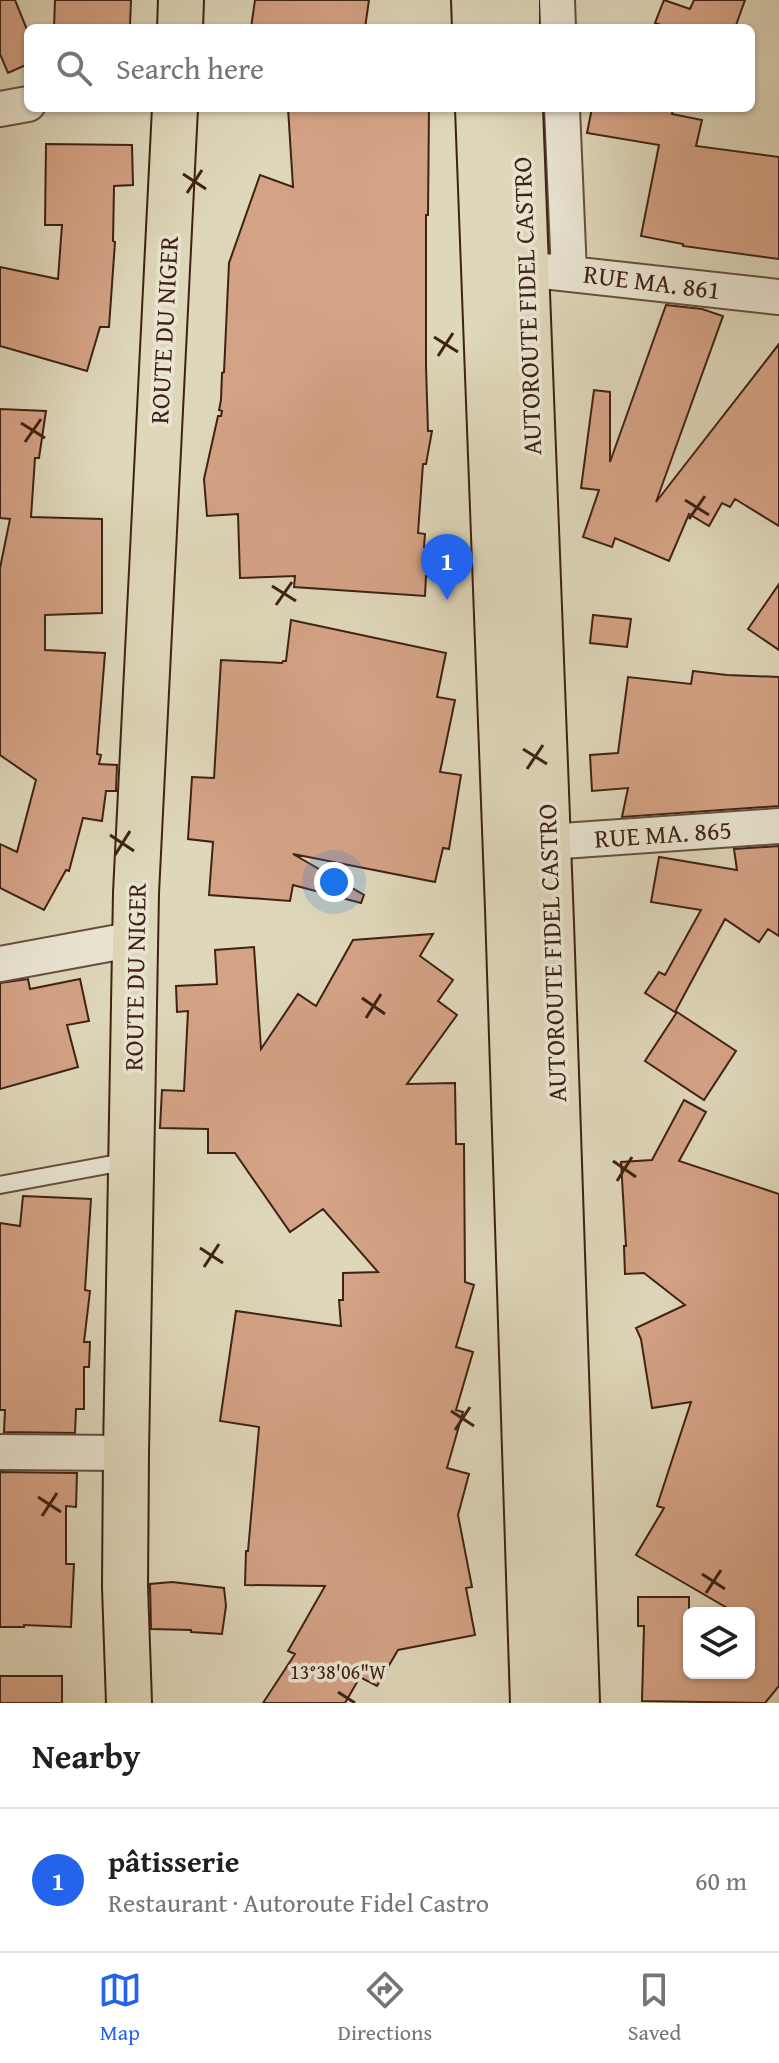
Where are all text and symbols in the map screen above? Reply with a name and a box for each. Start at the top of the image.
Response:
search box [24,24,755,112]
icon: search [52,46,96,90]
text: Search here [116,46,264,90]
street label: AUTOROUTE FIDEL CASTRO [502,156,551,456]
street label: ROUTE DU NIGER [139,235,188,425]
street label: RUE MA. 861 [581,254,723,309]
pin: 1 [421,534,473,600]
street label: AUTOROUTE FIDEL CASTRO [527,803,576,1103]
street label: RUE MA. 865 [593,809,733,858]
your location [314,862,354,902]
street label: ROUTE DU NIGER [113,882,156,1072]
map controls [683,1607,755,1679]
button: layers [683,1607,755,1679]
text: 13°38'06"W [290,1657,386,1686]
text: Nearby [32,1731,141,1780]
text: pâtisserie [108,1839,239,1883]
text: 1 [51,1861,65,1900]
text: 60 m [695,1861,747,1900]
text: Restaurant · Autoroute Fidel Castro [108,1883,489,1922]
tab: Map [98,1968,142,2048]
tab: Directions [338,1968,432,2048]
tab: Saved [628,1968,681,2048]

